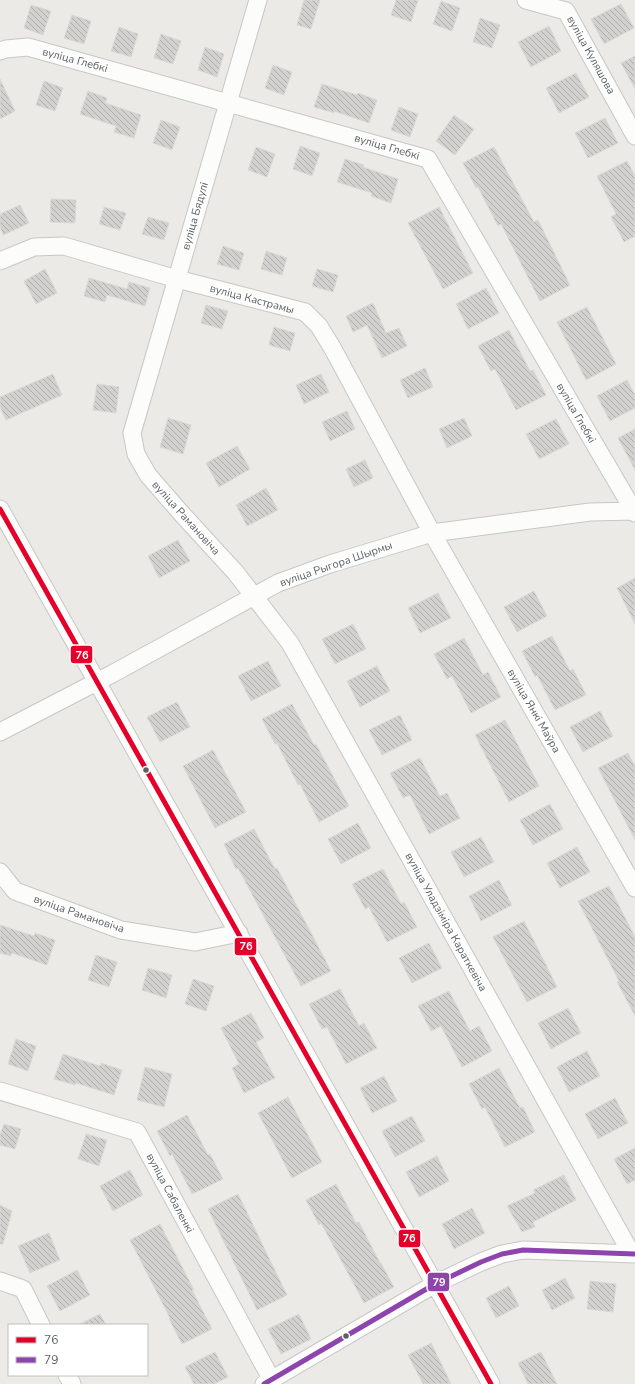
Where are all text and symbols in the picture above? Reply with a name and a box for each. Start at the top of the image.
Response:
street label: вуліца Куляшова [563,13,619,97]
street label: вуліца Глебкі [41,44,109,76]
street label: вуліца Глебкі [353,131,421,163]
street label: вуліца Бядулі [178,180,212,252]
street label: вуліца Кастрамы [208,281,296,317]
street label: вуліца Глебкі [553,380,599,446]
street label: вуліца Рамановіча [149,478,223,558]
street label: вуліца Рыгора Шырмы [278,538,394,590]
line badge: 76 [70,645,93,664]
text: 76 [75,648,89,663]
street label: вуліца Янкі Маўра [504,666,564,756]
unlabelled marker [141,765,151,775]
street label: вуліца Уладзіміра Караткевіча [401,850,491,994]
street label: вуліца Рамановіча [32,891,126,937]
line badge: 76 [234,937,257,956]
text: 76 [239,939,253,954]
street label: вуліца Сабаленкі [143,1150,197,1236]
line badge: 76 [398,1229,421,1248]
text: 76 [402,1231,416,1246]
line badge: 79 [427,1272,450,1292]
text: 79 [432,1275,446,1290]
legend [8,1324,148,1376]
unlabelled marker [341,1331,351,1341]
text: 76 [44,1332,58,1348]
text: 79 [44,1352,58,1368]

